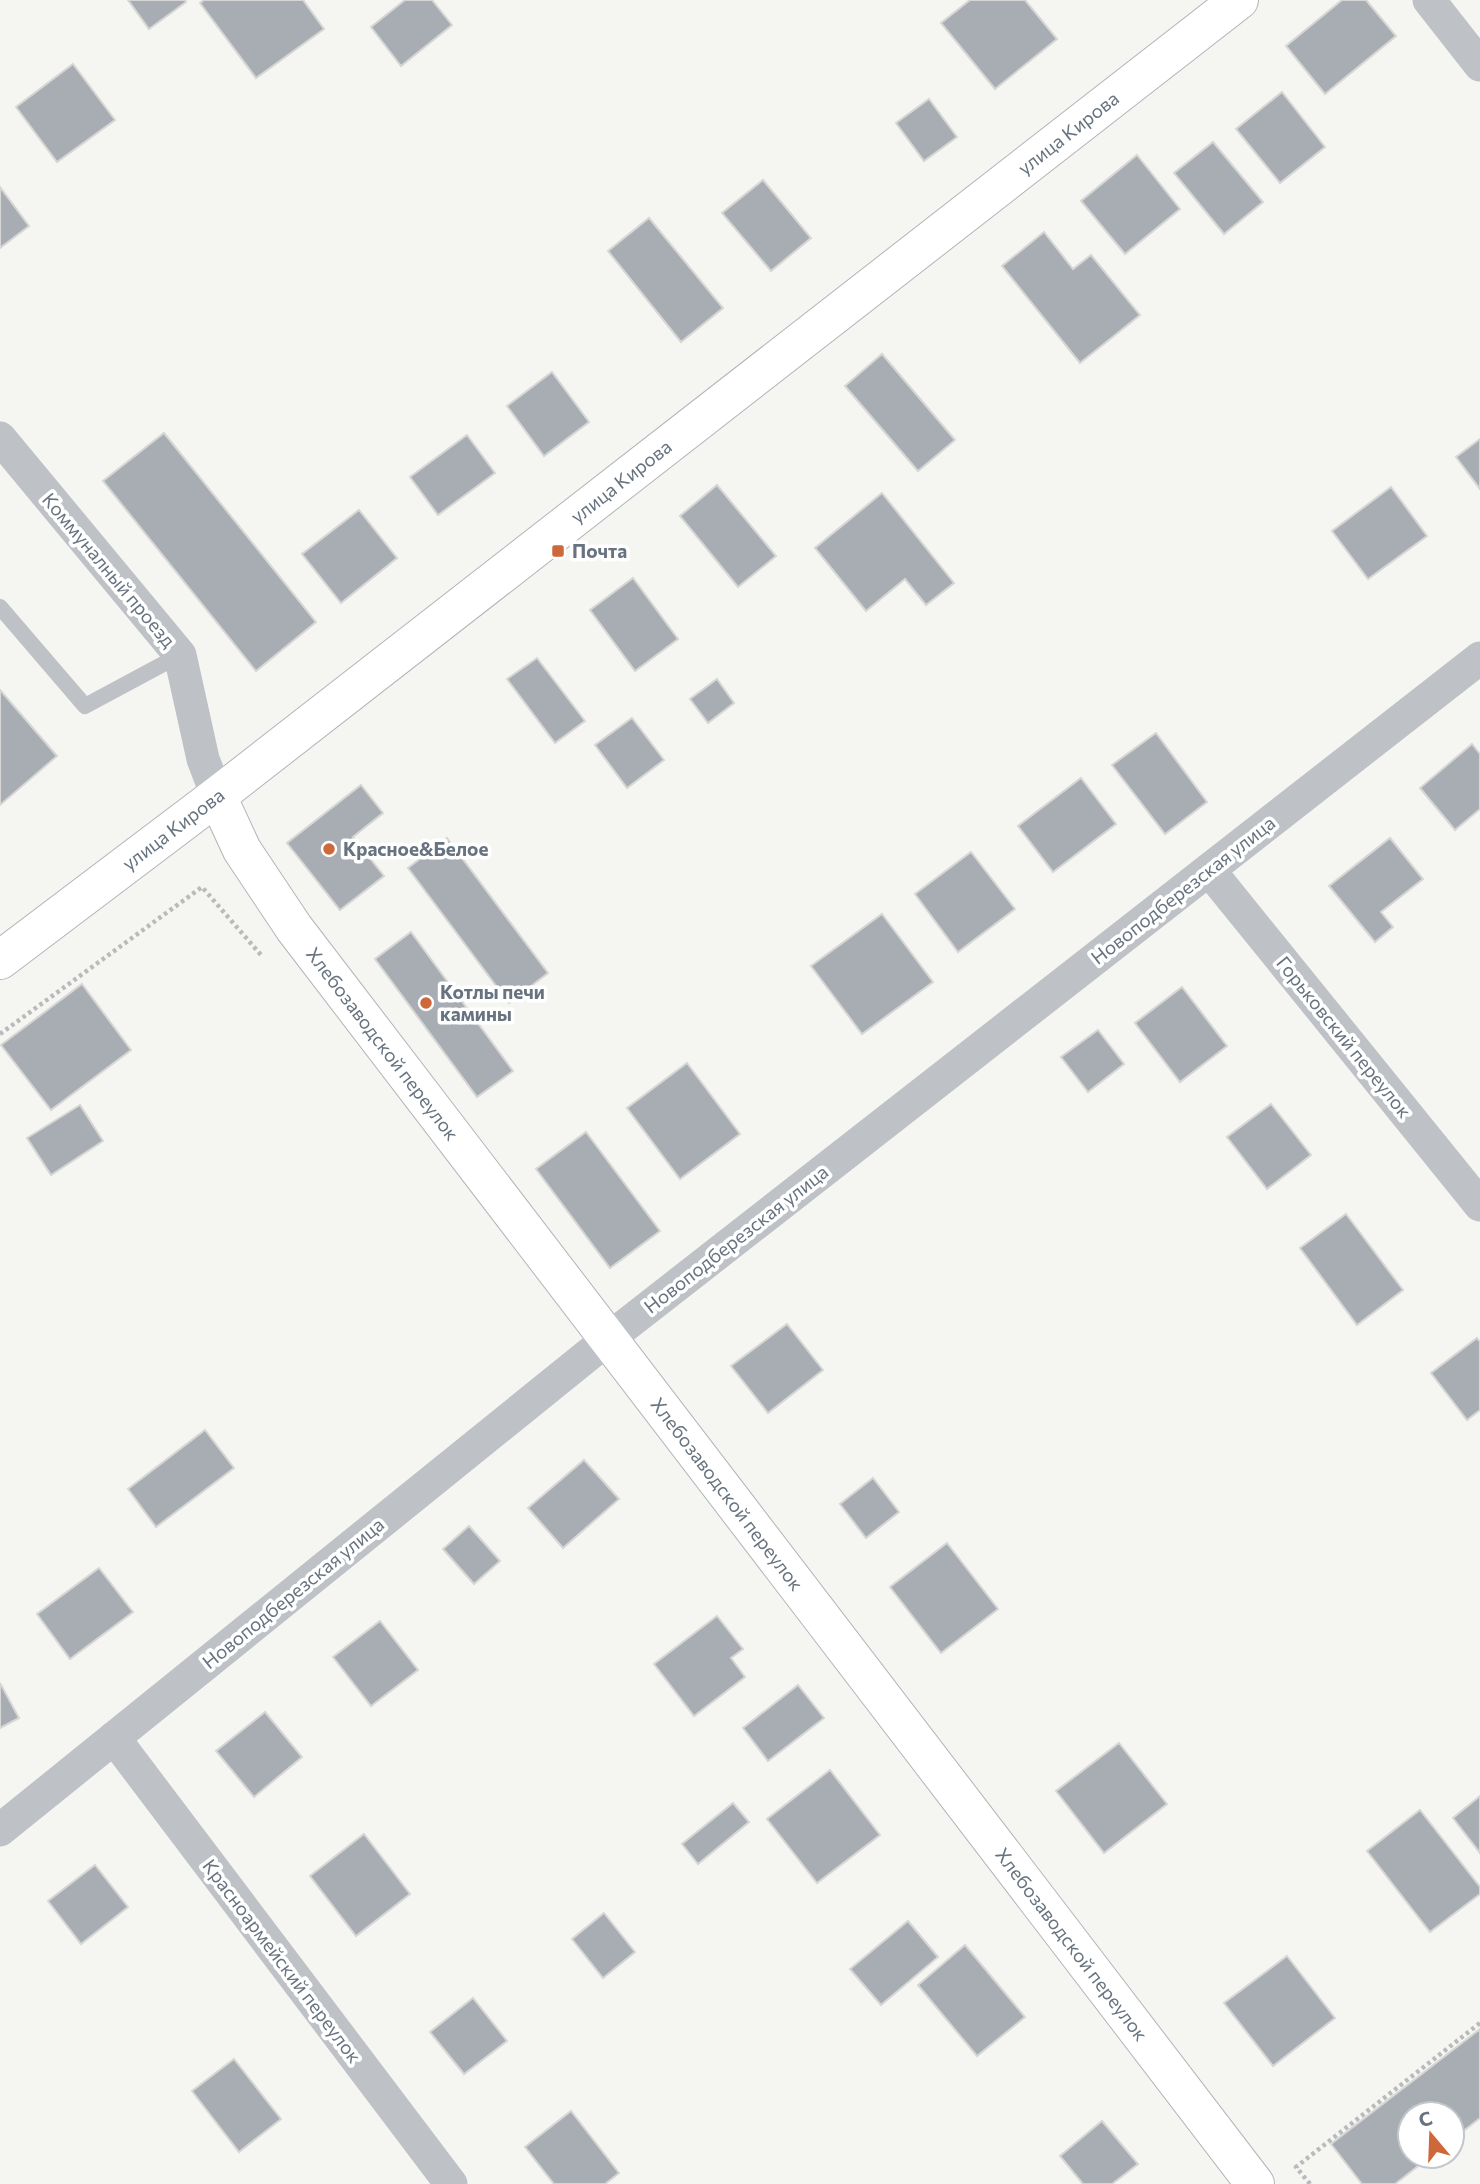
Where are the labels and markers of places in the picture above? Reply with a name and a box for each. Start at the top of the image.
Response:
place label: Почта [572,539,627,562]
marker: Почта [550,543,566,559]
place label: Красное&Белое [343,837,488,860]
marker: Красное&Белое [321,841,337,857]
place label: Котлы печи камины [440,980,545,1025]
marker: Котлы печи камины [418,995,434,1011]

